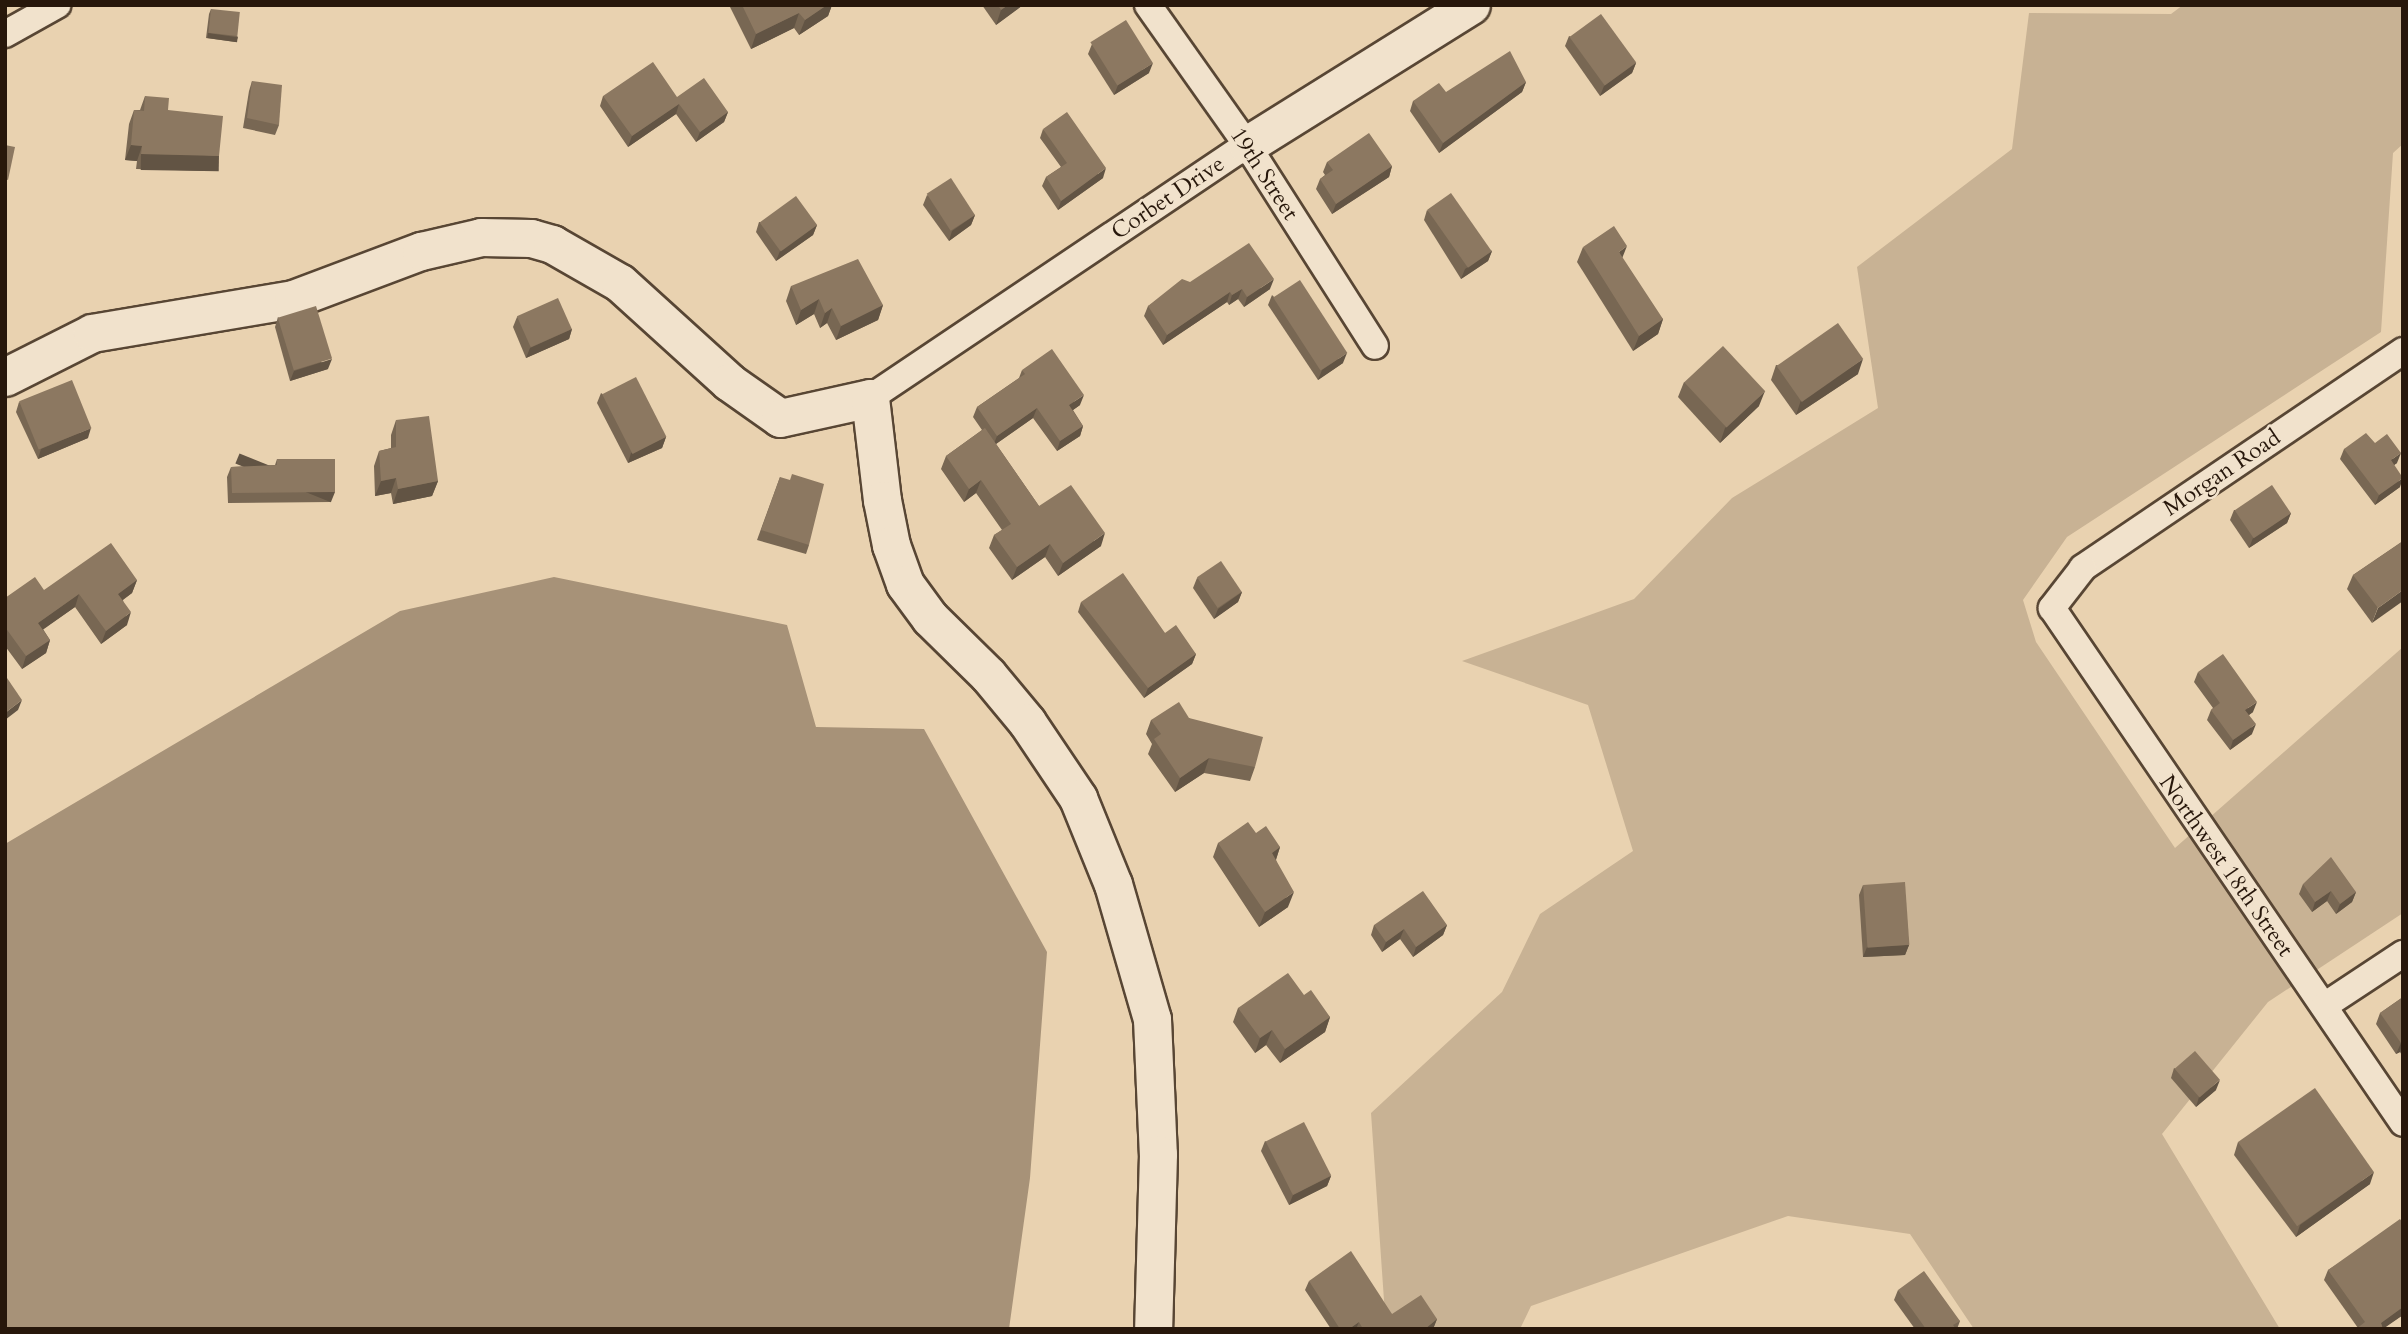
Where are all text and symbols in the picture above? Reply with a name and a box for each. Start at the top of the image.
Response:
street label: 19th Street [1224,122,1304,226]
street label: Corbet Drive [1106,150,1230,246]
street label: Morgan Road [2158,424,2286,522]
street label: Northwest 18th Street [2153,770,2299,962]

